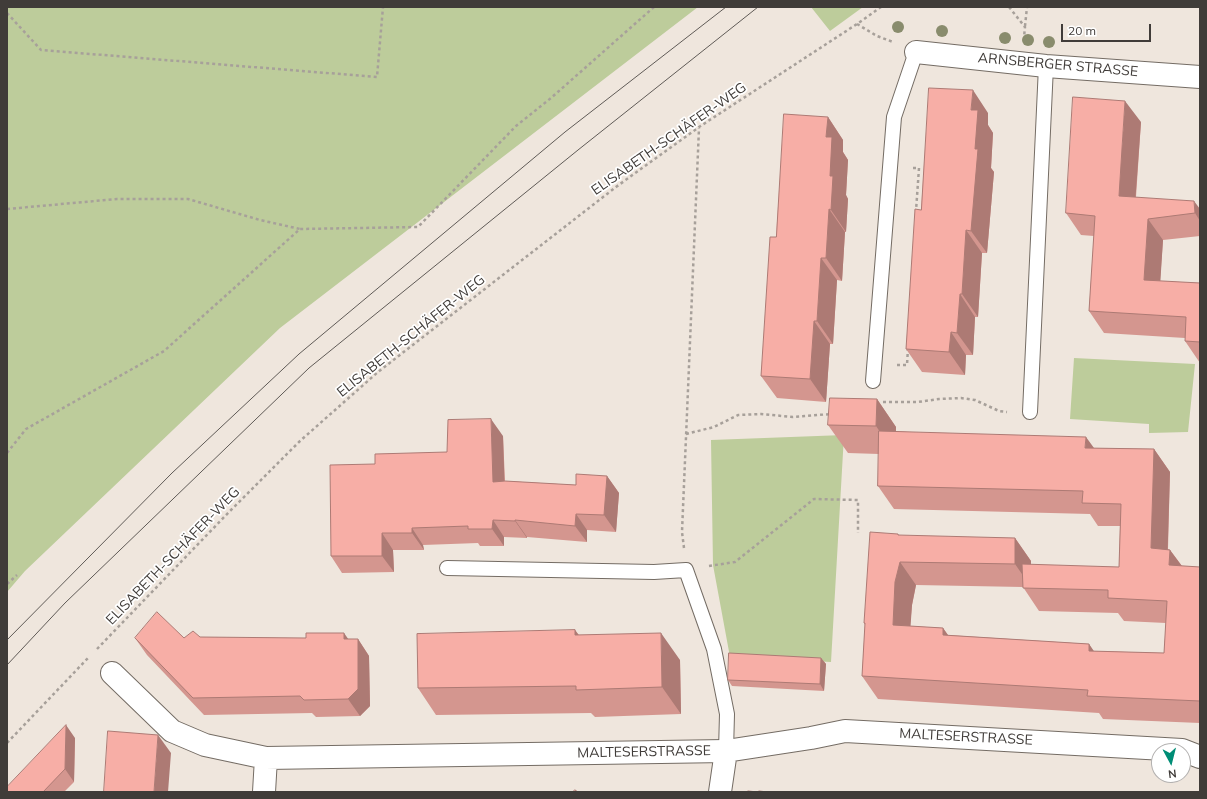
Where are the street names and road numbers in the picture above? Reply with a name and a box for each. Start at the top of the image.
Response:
street label: ARNSBERGER STRASSE [977,50,1139,80]
street label: ELISABETH-SCHÄFER-WEG [588,79,750,199]
street label: ELISABETH-SCHÄFER-WEG [334,271,488,401]
street label: ELISABETH-SCHÄFER-WEG [103,484,243,628]
street label: MALTESERSTRASSE [899,725,1033,749]
street label: MALTESERSTRASSE [577,742,711,762]

